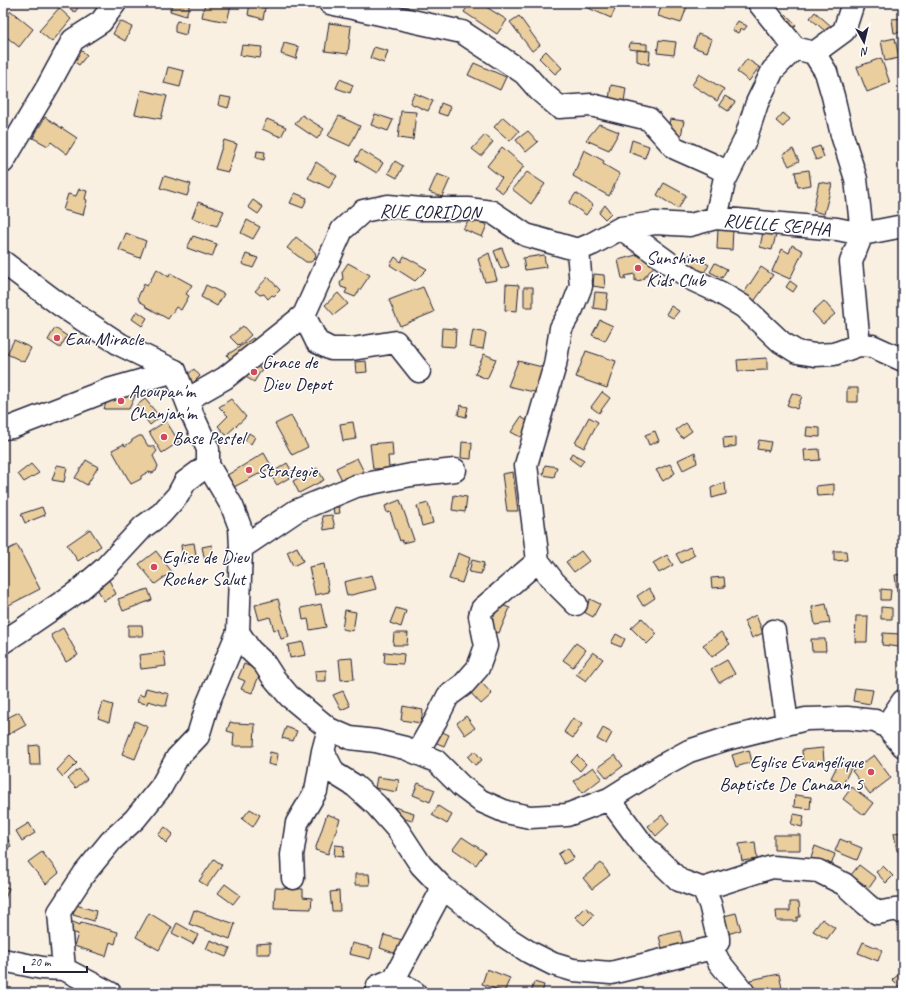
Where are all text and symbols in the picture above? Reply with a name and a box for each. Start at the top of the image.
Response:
north arrow [844,22,884,62]
text: N [859,44,870,60]
street label: RUE CORIDON [379,199,484,225]
street label: RUELLE SEPHA [723,208,832,242]
place label: Sunshine Kids Club [646,246,707,292]
marker: Sunshine Kids Club [633,263,643,273]
place label: Eau Miracle [65,327,145,351]
marker: Eau Miracle [52,333,62,343]
place label: Grace de Dieu Depot [262,350,334,396]
marker: Grace de Dieu Depot [249,367,259,377]
place label: Acoupan'm Chanjan'm [129,379,199,425]
marker: Acoupan'm Chanjan'm [116,396,126,406]
place label: Base Pestel [172,426,248,450]
marker: Base Pestel [159,432,169,442]
place label: Strategie [257,459,319,483]
marker: Strategie [244,465,254,475]
place label: Eglise de Dieu Rocher Salut [162,545,250,591]
marker: Eglise de Dieu Rocher Salut [149,562,159,572]
place label: Eglise Evangélique Baptiste De Canaan 5 [719,750,865,796]
marker: Eglise Evangélique Baptiste De Canaan 5 [866,767,876,777]
scale bar [24,948,87,974]
text: 20 m [30,954,52,970]

